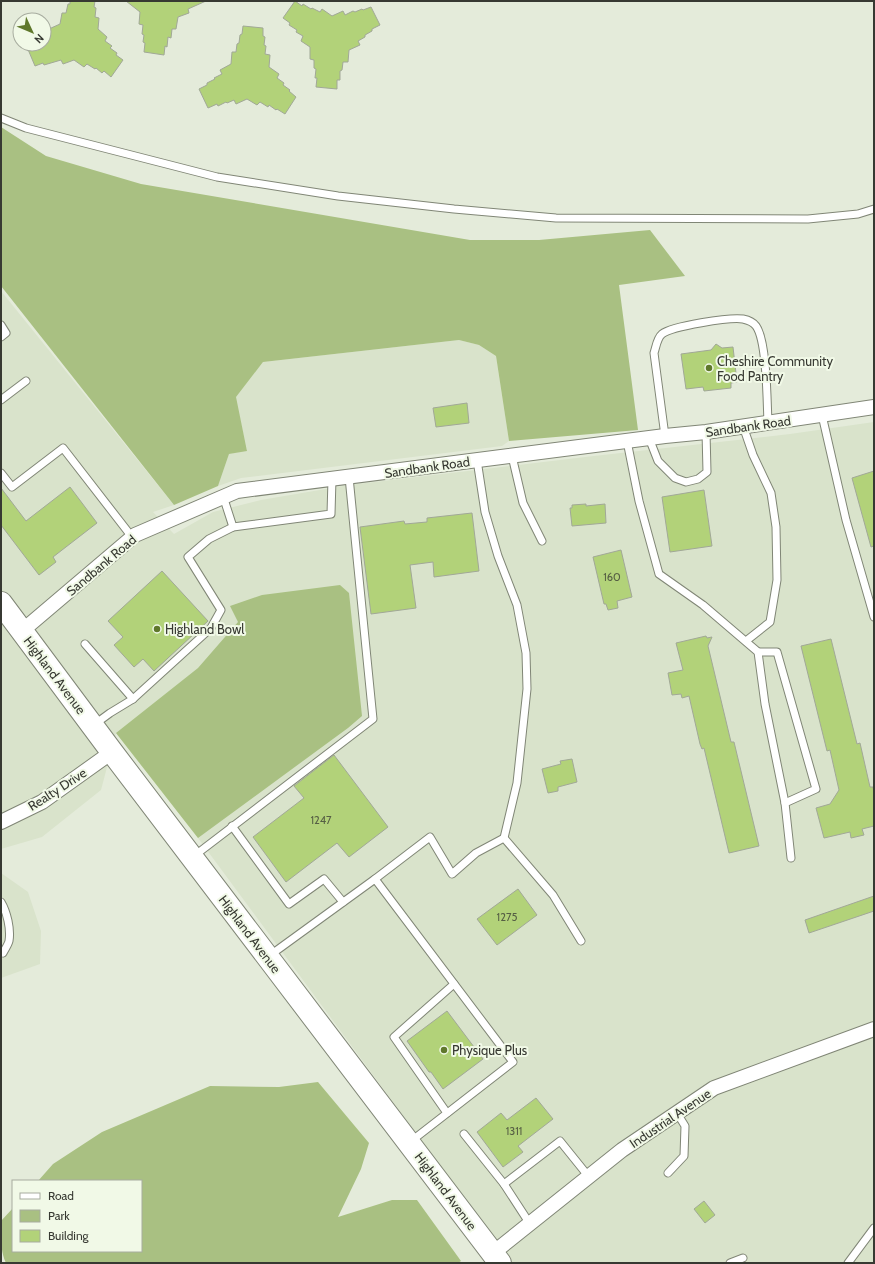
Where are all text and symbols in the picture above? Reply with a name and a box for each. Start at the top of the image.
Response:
north arrow [12,12,52,52]
text: N [31,31,47,47]
place label: Cheshire Community Food Pantry [717,353,833,384]
marker: Cheshire Community Food Pantry [704,363,714,373]
street label: Sandbank Road [704,412,792,440]
street label: Sandbank Road [383,453,471,481]
street label: Sandbank Road [63,531,139,599]
house number: 160 [603,570,621,584]
place label: Highland Bowl [165,621,244,637]
marker: Highland Bowl [152,624,162,634]
street label: Highland Avenue [21,633,90,717]
street label: Realty Drive [25,764,90,814]
house number: 1247 [310,813,332,827]
street label: Highland Avenue [216,892,285,976]
house number: 1275 [497,910,517,924]
place label: Physique Plus [452,1042,528,1058]
marker: Physique Plus [439,1045,449,1055]
street label: Industrial Avenue [626,1085,714,1151]
house number: 1311 [506,1124,522,1138]
street label: Highland Avenue [412,1149,481,1233]
legend [12,1180,142,1252]
text: Road [48,1188,74,1203]
text: Park [48,1208,70,1223]
text: Building [48,1228,90,1243]

